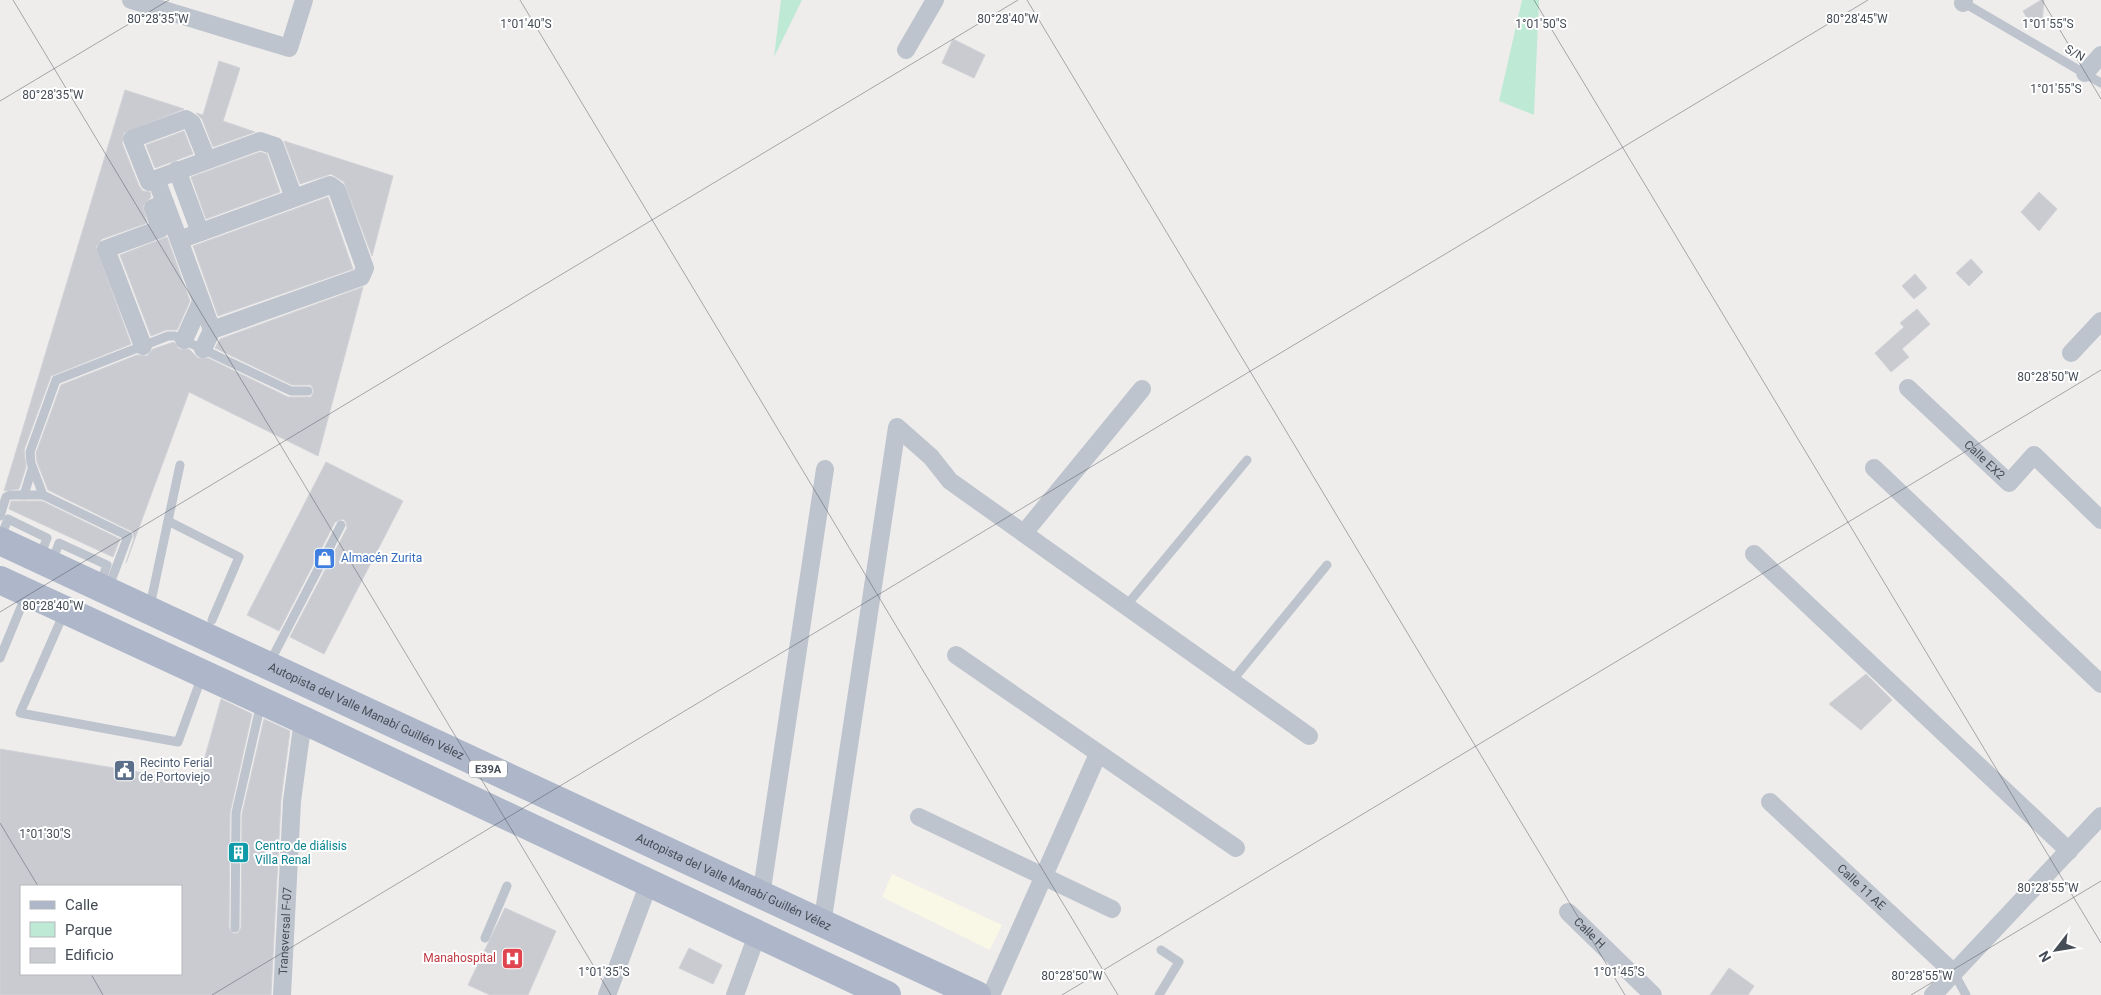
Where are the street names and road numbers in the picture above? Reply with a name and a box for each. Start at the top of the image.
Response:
street label: S/N [2063,42,2087,64]
street label: Calle EX2 [1961,437,2008,483]
street label: Autopista del Valle Manabí Guillén Vélez [266,660,466,763]
road number: E39A [469,761,507,778]
street label: Autopista del Valle Manabí Guillén Vélez [634,830,834,933]
street label: Calle 11 AE [1835,861,1889,913]
street label: Transversal F-07 [276,886,295,976]
street label: Calle H [1571,915,1608,951]

